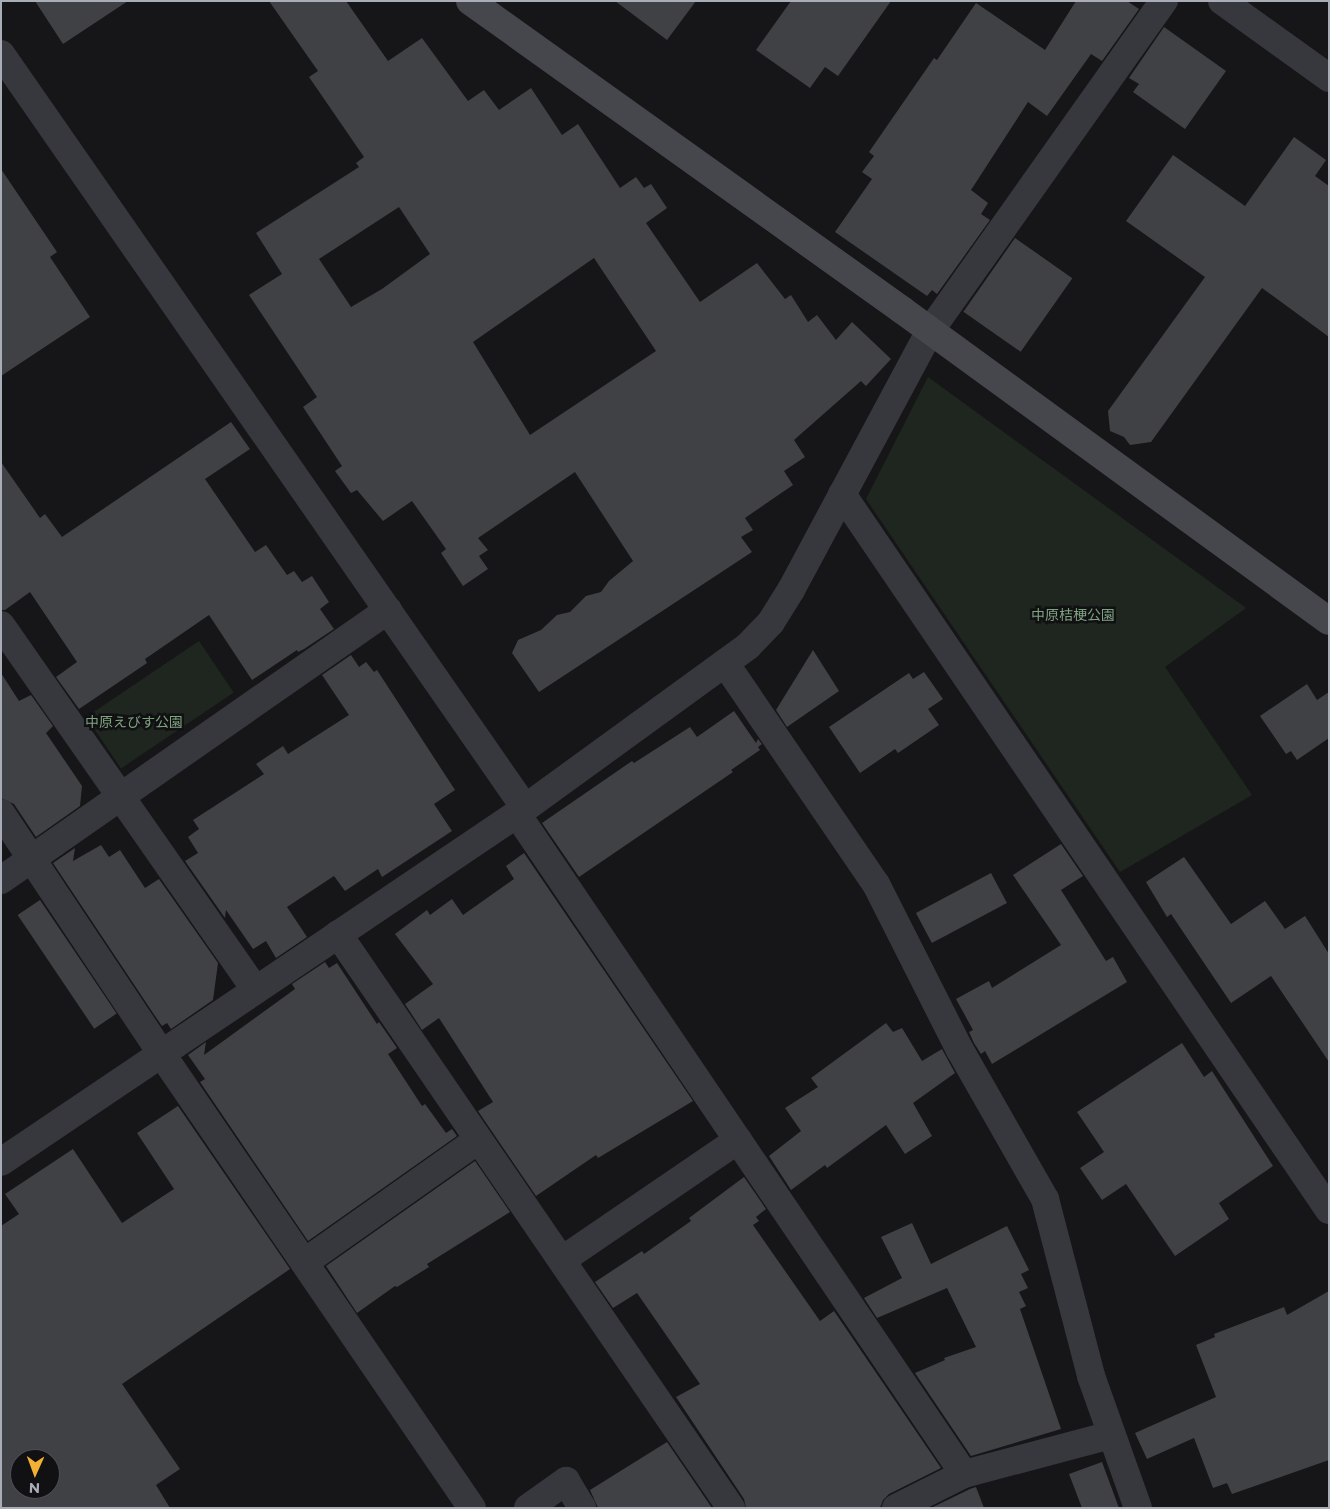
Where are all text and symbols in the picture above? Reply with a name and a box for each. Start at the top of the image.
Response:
park label: 中原桔梗公園 [1031,607,1115,623]
park label: 中原えびす公園 [85,714,183,730]
north arrow [10,1449,60,1499]
text: N [29,1479,40,1497]

